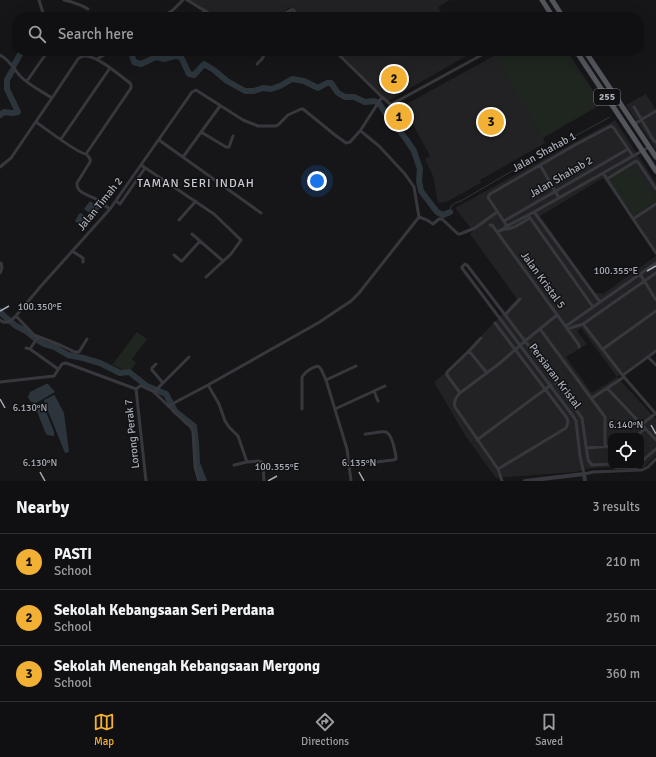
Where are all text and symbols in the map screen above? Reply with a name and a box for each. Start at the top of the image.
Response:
search box [12,12,644,56]
icon: search [26,23,48,45]
text: Search here [58,25,134,43]
pin: 2 [381,64,407,94]
road number: 255 [594,89,620,105]
pin: 1 [386,102,412,132]
pin: 3 [478,107,504,137]
street label: Jalan Shahab 1 [510,129,578,175]
street label: Jalan Shahab 2 [527,154,595,200]
your location [307,171,327,191]
street label: Jalan Timah 2 [75,175,125,233]
district label: TAMAN SERI INDAH [137,176,255,191]
street label: Jalan Kristal 5 [518,249,568,311]
text: 100.355°E [594,265,639,277]
text: 100.350°E [18,301,63,313]
street label: Persiaran Kristal [526,341,584,411]
street label: Lorong Perak 7 [122,399,142,469]
text: 6.130°N [13,402,47,414]
text: 6.140°N [609,419,643,431]
map controls [608,433,644,469]
button: locate [608,433,644,469]
text: 6.130°N [23,457,57,469]
text: 6.135°N [342,457,376,469]
text: 100.355°E [255,461,300,473]
text: Nearby [16,497,69,518]
text: 3 results [592,499,640,515]
text: PASTI [54,545,92,563]
text: 1 [25,554,33,570]
text: 210 m [606,554,640,570]
text: School [54,563,92,579]
text: Sekolah Kebangsaan Seri Perdana [54,601,274,619]
text: 2 [25,610,33,626]
text: 250 m [606,610,640,626]
text: School [54,619,92,635]
text: Sekolah Menengah Kebangsaan Mergong [54,657,320,675]
text: 3 [25,666,33,682]
text: 360 m [606,666,640,682]
text: School [54,675,92,691]
tab: Map [93,711,115,748]
tab: Directions [301,711,349,748]
tab: Saved [535,711,563,748]

